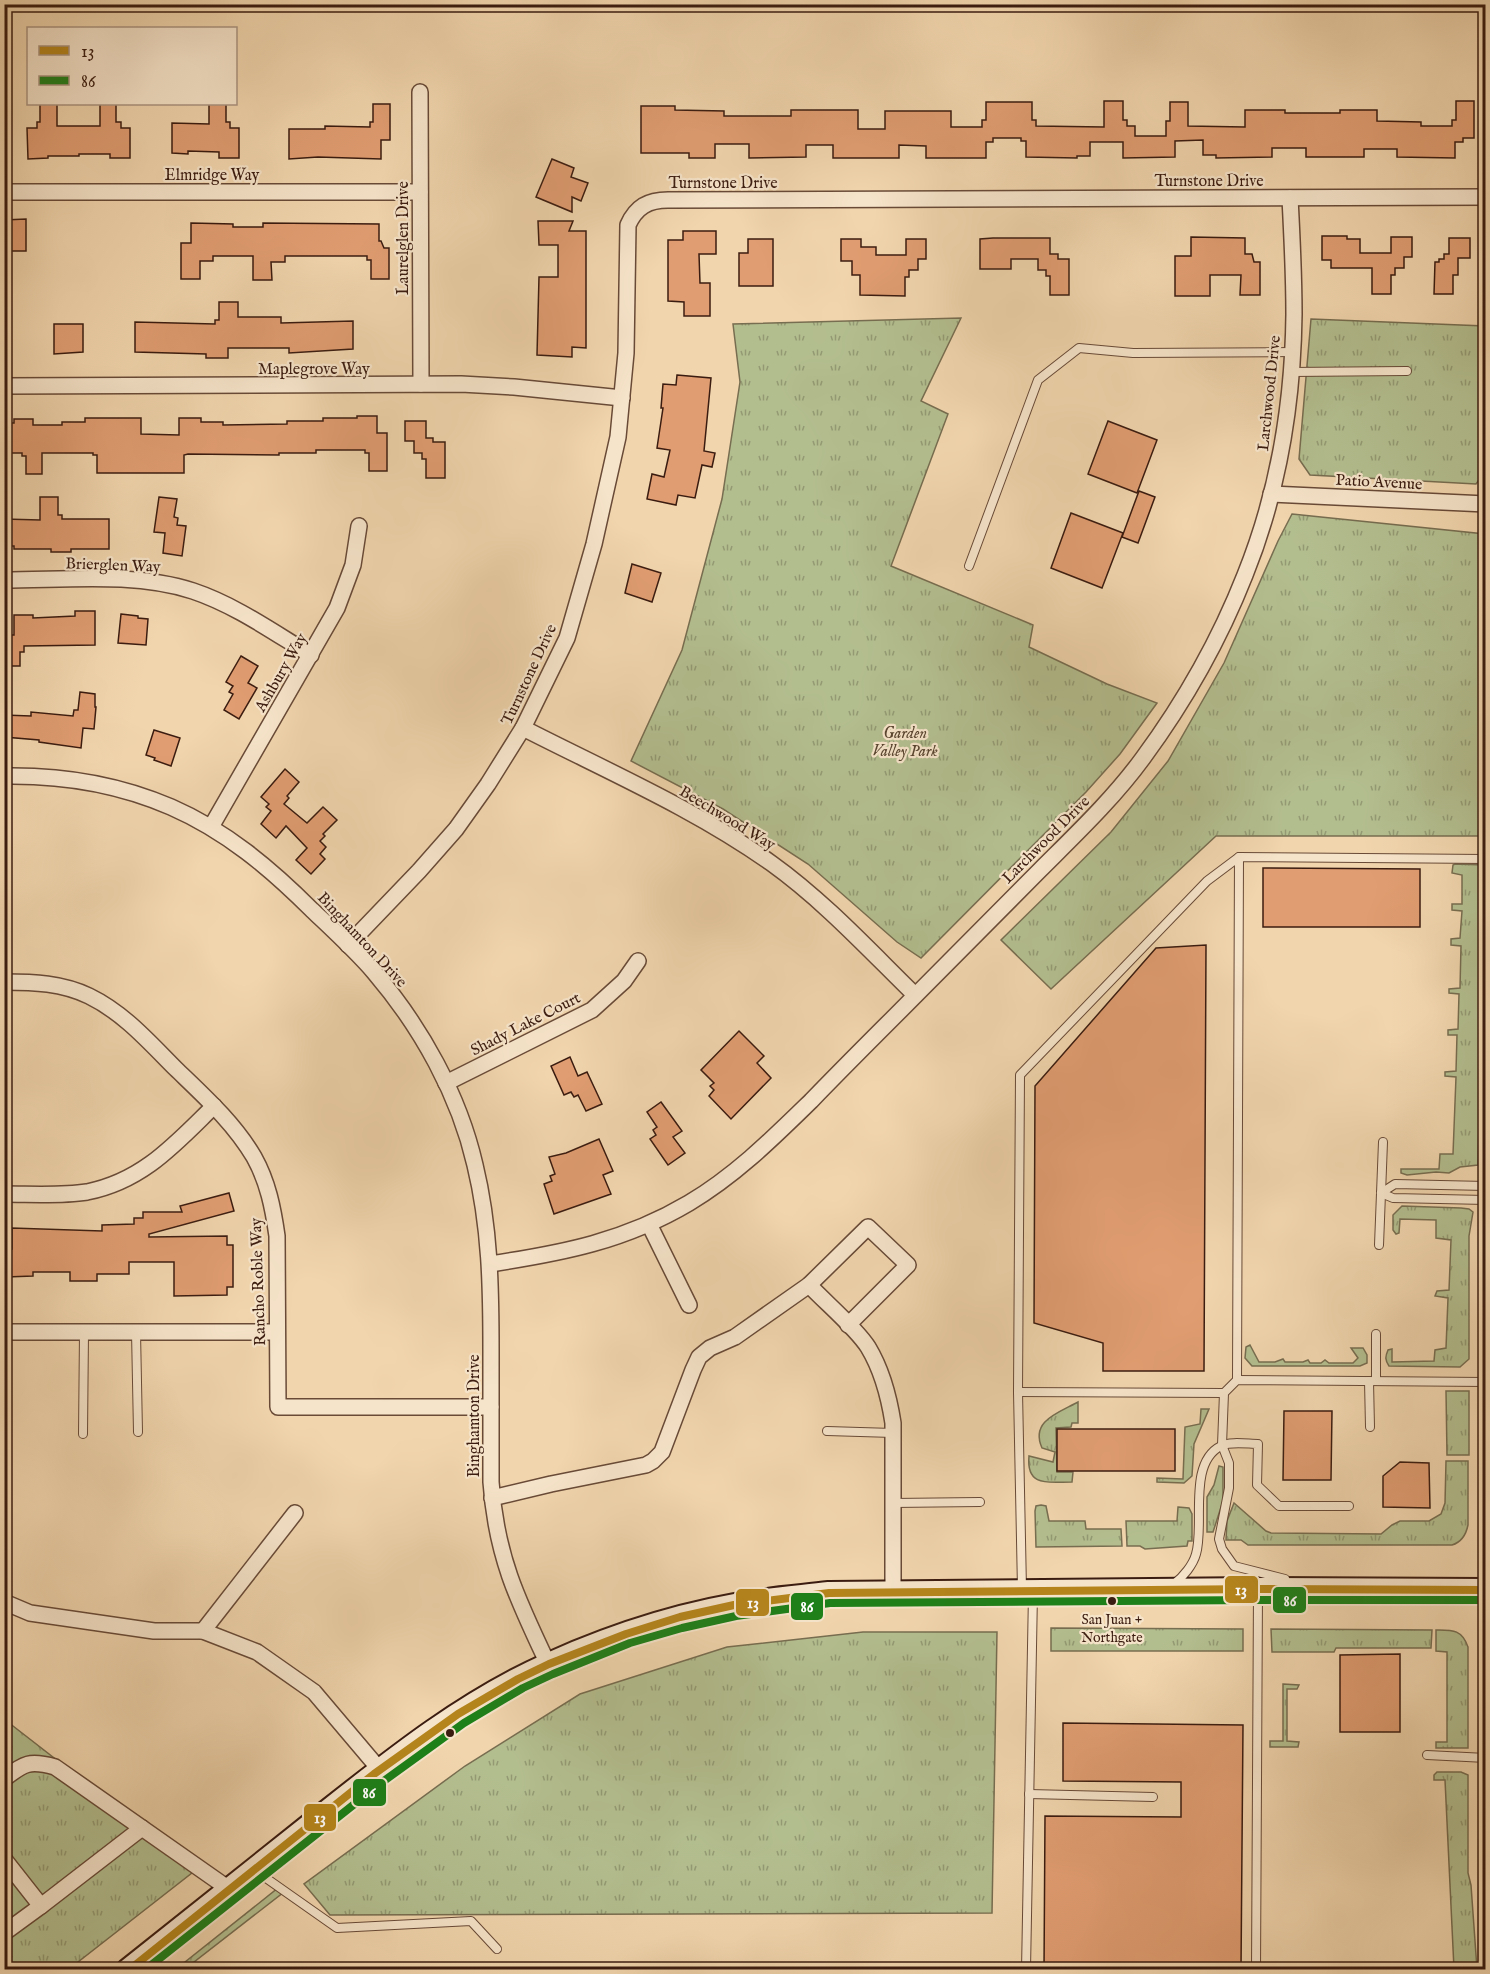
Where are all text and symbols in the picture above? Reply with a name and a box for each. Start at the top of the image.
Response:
legend [27,27,237,105]
text: 13 [81,41,94,64]
text: 86 [81,71,96,94]
street label: Elmridge Way [165,166,260,186]
street label: Turnstone Drive [1154,172,1264,192]
street label: Turnstone Drive [668,174,778,194]
street label: Laurelglen Drive [394,181,414,295]
street label: Larchwood Drive [1254,334,1286,452]
street label: Maplegrove Way [258,360,370,380]
street label: Patio Avenue [1335,471,1423,495]
street label: Brierglen Way [65,554,161,578]
street label: Turnstone Drive [498,621,562,729]
street label: Ashbury Way [251,630,312,717]
park label: Garden Valley Park [872,724,938,762]
street label: Beechwood Way [675,782,779,855]
street label: Larchwood Drive [998,792,1095,889]
street label: Binghamton Drive [312,889,411,992]
street label: Shady Lake Court [468,988,585,1061]
street label: Rancho Roble Way [247,1217,271,1346]
street label: Binghamton Drive [465,1354,485,1478]
line badge: 13 [1224,1575,1259,1604]
text: 13 [1235,1581,1247,1601]
line badge: 86 [1272,1586,1307,1614]
line badge: 13 [735,1588,770,1617]
line badge: 86 [790,1592,824,1621]
text: 86 [1283,1592,1298,1612]
text: 13 [747,1594,759,1614]
marker: San Juan + Northgate [1106,1595,1118,1607]
text: 86 [800,1598,815,1618]
place label: San Juan + Northgate [1081,1611,1143,1647]
unlabelled marker [444,1727,456,1739]
line badge: 86 [352,1778,387,1807]
text: 86 [362,1784,377,1804]
line badge: 13 [303,1803,337,1832]
text: 13 [314,1809,326,1829]

